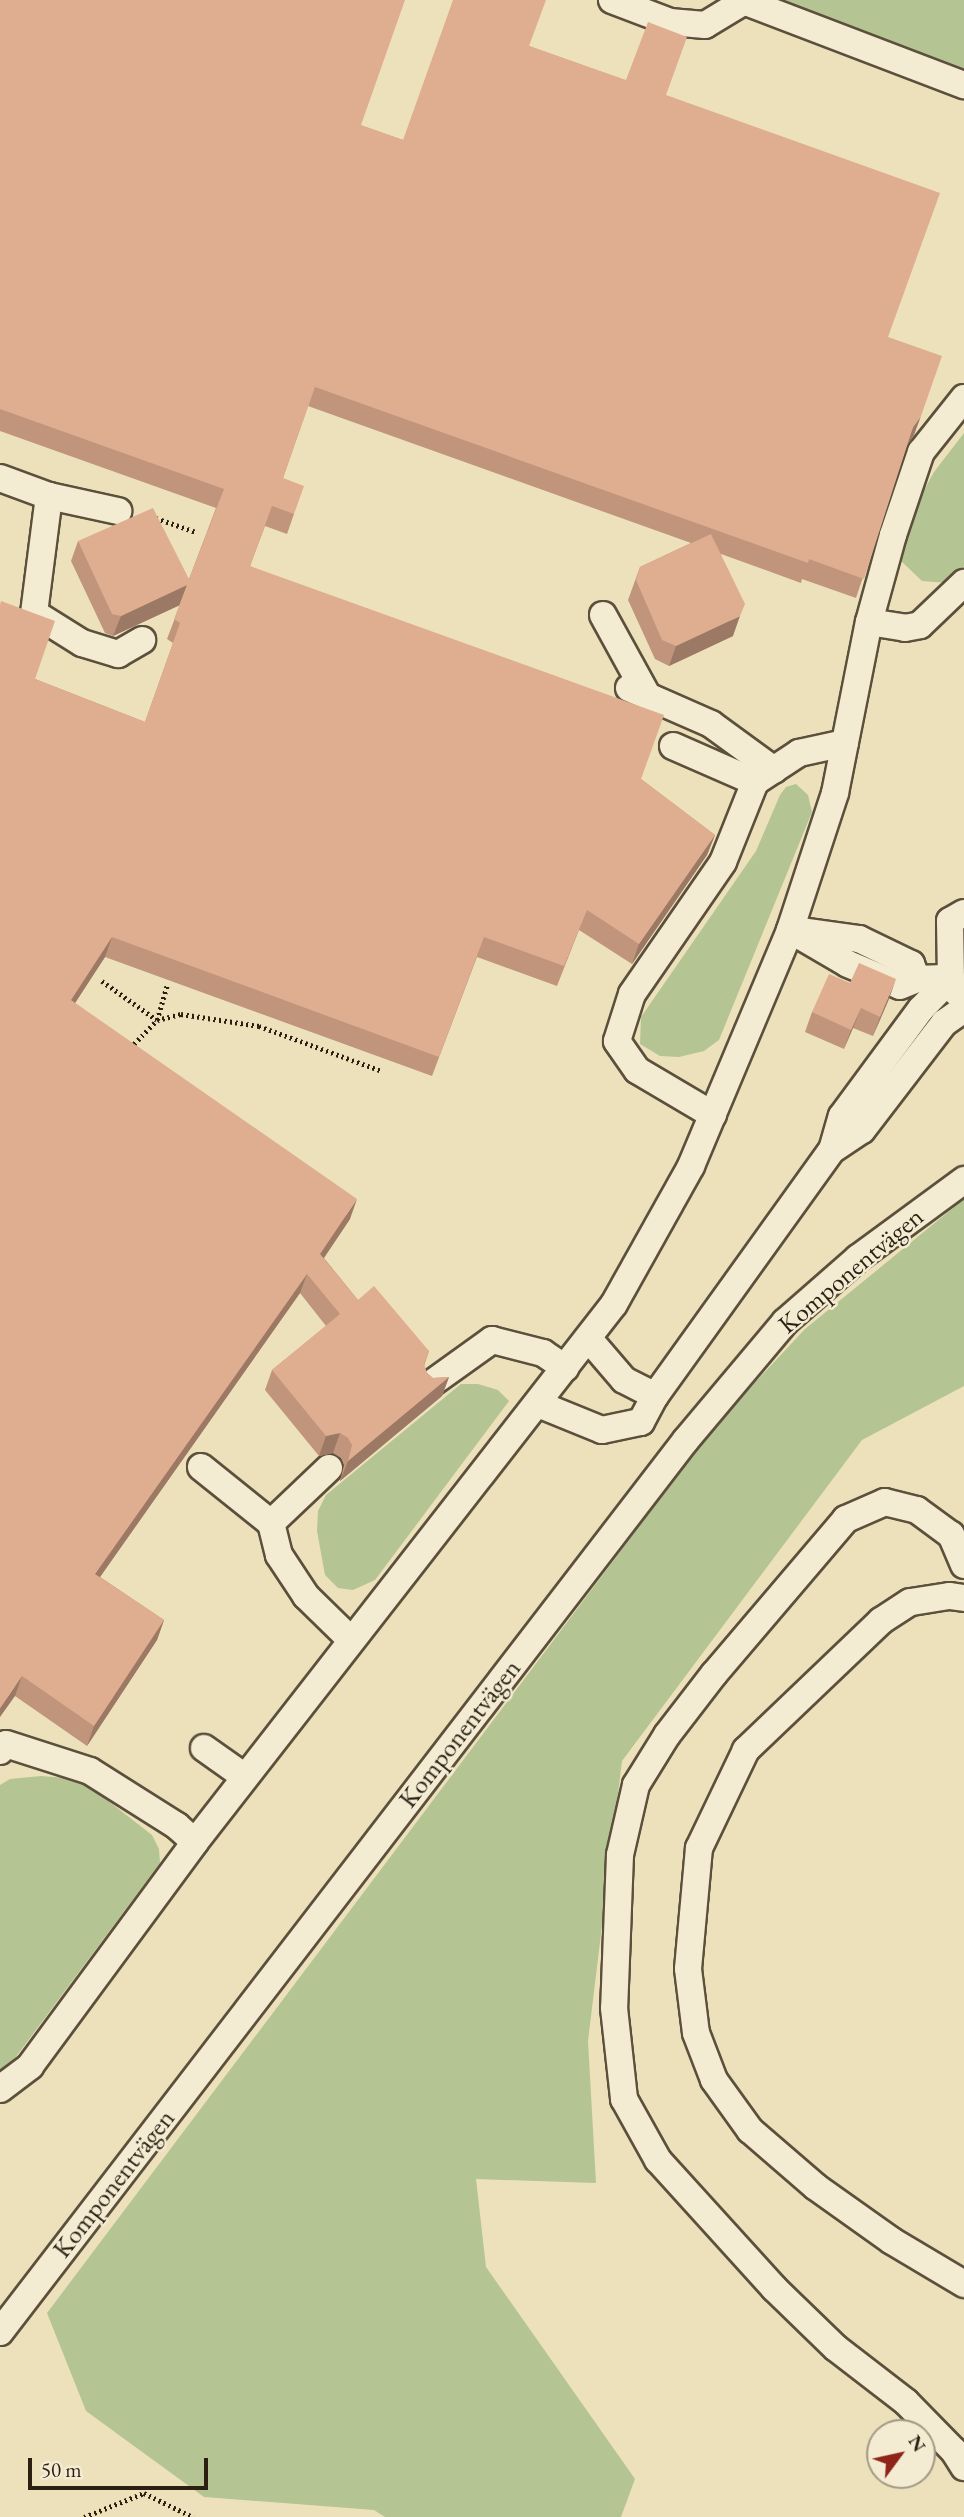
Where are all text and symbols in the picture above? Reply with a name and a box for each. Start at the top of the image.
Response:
street label: Komponentvägen [772,1201,930,1341]
street label: Komponentvägen [392,1654,528,1814]
street label: Komponentvägen [46,2104,182,2264]
north arrow [866,2419,936,2489]
text: N [903,2430,932,2457]
scale bar [32,2444,212,2488]
text: 50 m [41,2456,82,2483]

